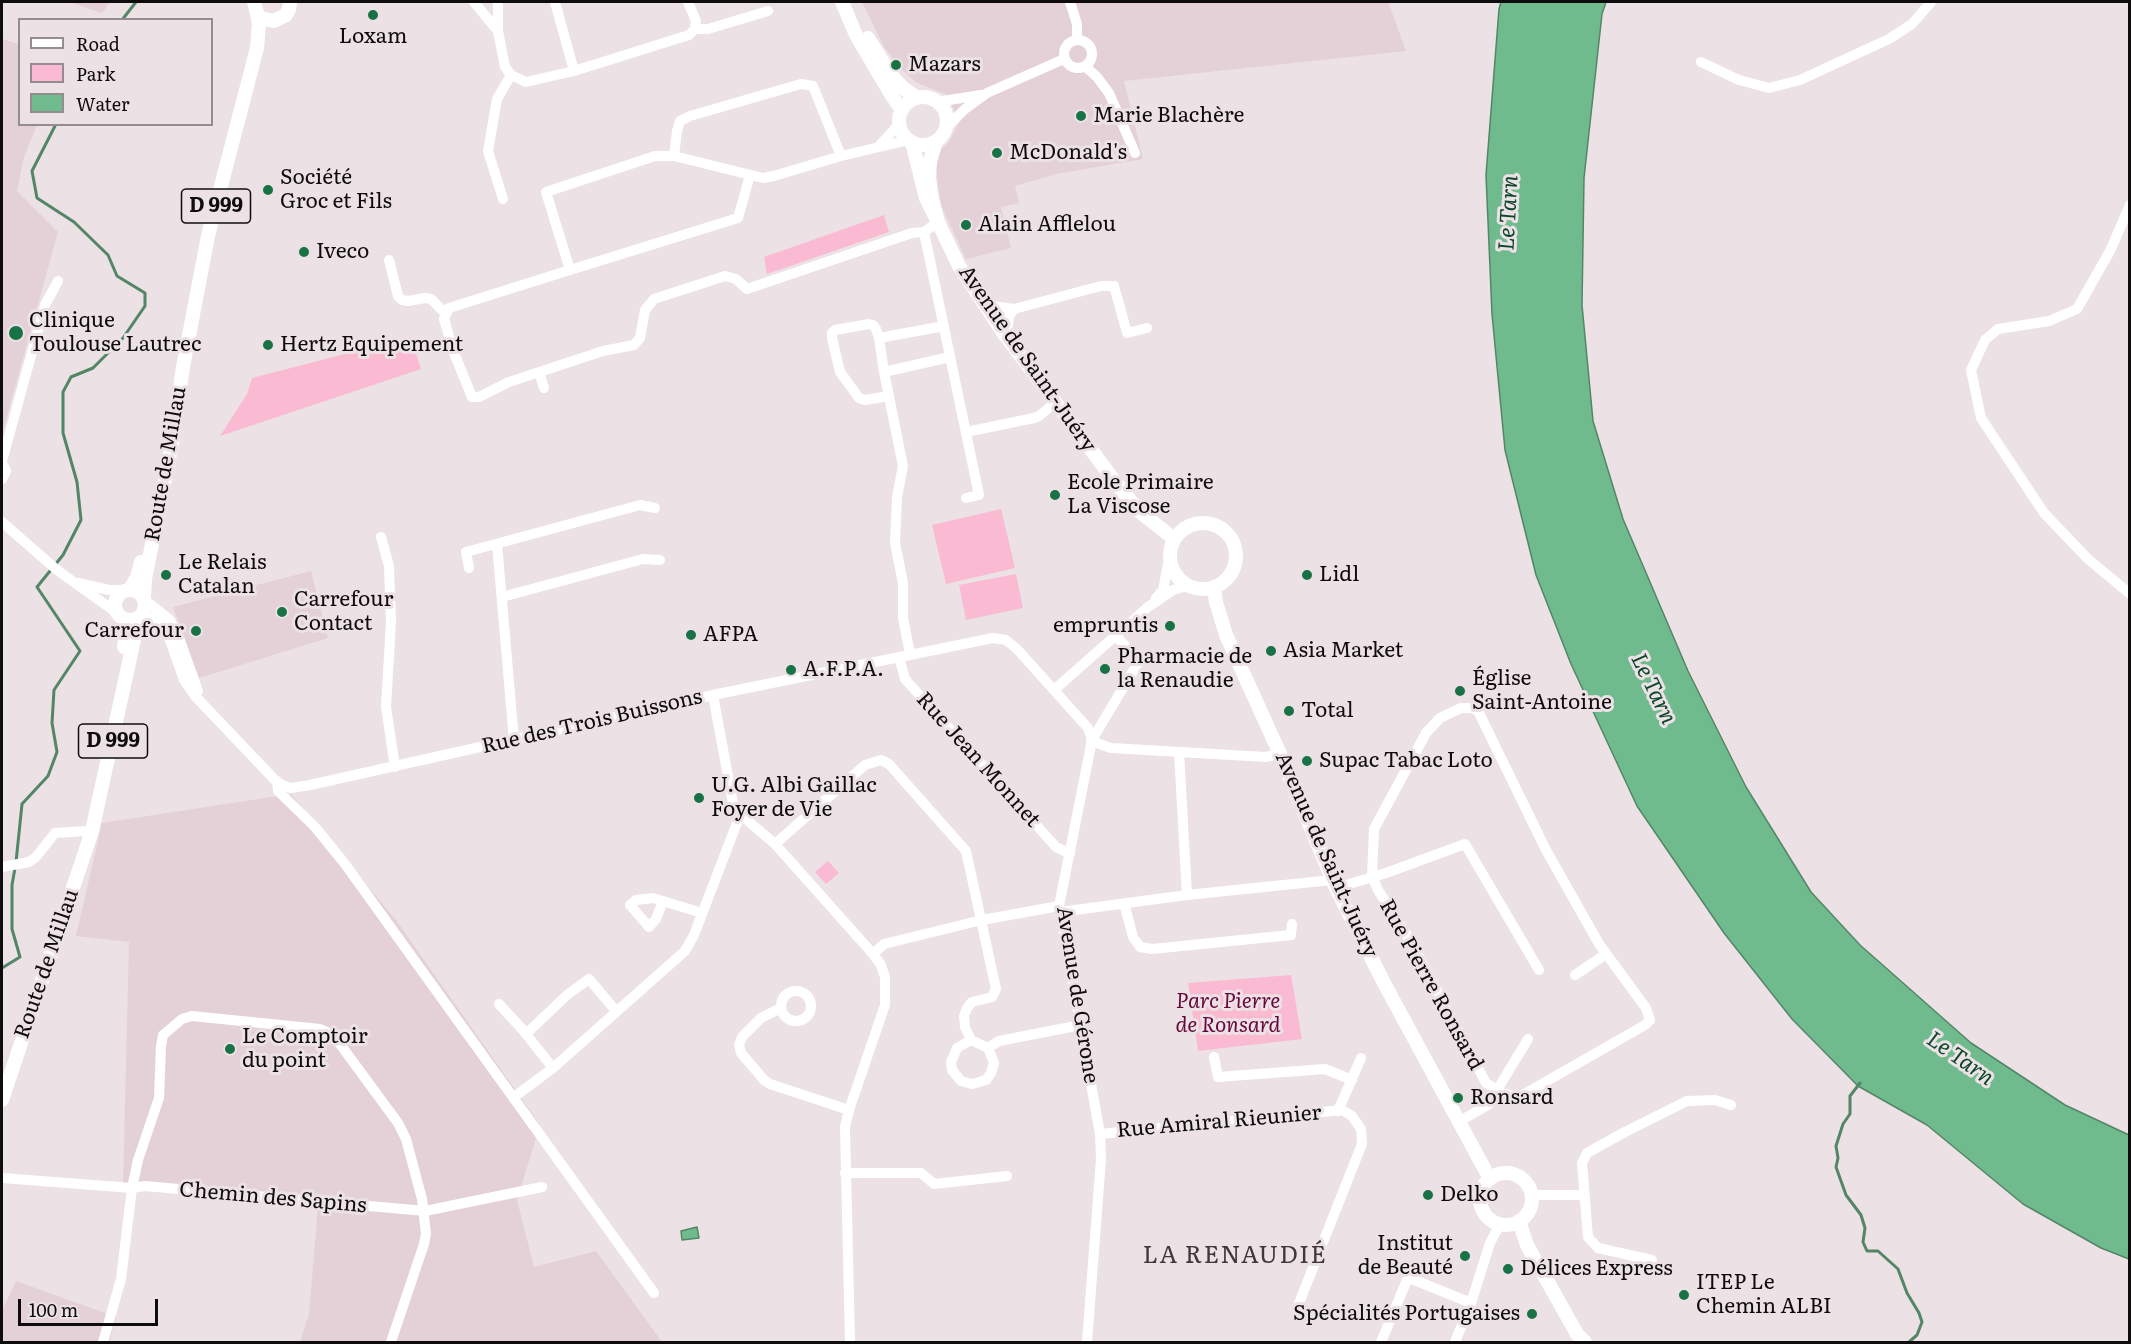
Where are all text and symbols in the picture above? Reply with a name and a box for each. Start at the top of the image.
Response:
marker: Loxam [366,8,380,22]
legend [18,18,213,126]
place label: Loxam [339,24,407,50]
text: Road [76,30,120,57]
place label: Mazars [908,52,981,78]
marker: Mazars [889,58,903,72]
text: Park [76,60,115,87]
text: Water [76,90,129,117]
place label: Marie Blachère [1093,103,1244,129]
marker: Marie Blachère [1074,109,1088,123]
place label: McDonald's [1009,140,1127,166]
marker: McDonald's [990,146,1004,160]
place label: Société Groc et Fils [280,165,392,215]
water label: Le Tarn [1494,175,1524,251]
marker: Société Groc et Fils [261,183,275,197]
road number: D 999 [182,189,250,223]
place label: Alain Afflelou [978,212,1116,238]
marker: Alain Afflelou [959,218,973,232]
place label: Iveco [316,239,369,265]
marker: Iveco [297,245,311,259]
street label: Avenue de Saint-Juéry [953,261,1101,457]
place label: Clinique Toulouse Lautrec [29,308,201,358]
marker: Clinique Toulouse Lautrec [7,324,25,342]
place label: Hertz Equipement [280,332,463,358]
marker: Hertz Equipement [261,338,275,352]
street label: Route de Millau [140,385,192,543]
place label: Ecole Primaire La Viscose [1067,470,1214,520]
marker: Ecole Primaire La Viscose [1048,488,1062,502]
place label: Le Relais Catalan [178,550,266,600]
place label: Lidl [1319,562,1359,588]
marker: Le Relais Catalan [159,568,173,582]
marker: Lidl [1300,568,1314,582]
place label: Carrefour Contact [294,587,393,637]
marker: Carrefour Contact [275,605,289,619]
place label: empruntis [1053,613,1158,639]
place label: Carrefour [85,618,184,644]
marker: empruntis [1163,619,1177,633]
place label: AFPA [703,622,758,648]
marker: Carrefour [189,624,203,638]
marker: AFPA [684,628,698,642]
place label: Asia Market [1283,638,1403,664]
place label: Pharmacie de la Renaudie [1117,644,1252,694]
marker: Asia Market [1264,644,1278,658]
water label: Le Tarn [1625,649,1681,729]
place label: A.F.P.A. [803,657,884,683]
marker: Pharmacie de la Renaudie [1098,662,1112,676]
marker: A.F.P.A. [784,663,798,677]
place label: Église Saint-Antoine [1472,666,1612,716]
street label: Rue des Trois Buissons [479,684,705,760]
marker: Église Saint-Antoine [1453,684,1467,698]
street label: Rue Jean Monnet [911,687,1045,833]
place label: Total [1301,698,1354,724]
marker: Total [1282,704,1296,718]
road number: D 999 [78,724,148,758]
street label: Avenue de Saint-Juéry [1269,748,1383,962]
place label: Supac Tabac Loto [1319,748,1493,774]
marker: Supac Tabac Loto [1300,754,1314,768]
place label: U.G. Albi Gaillac Foyer de Vie [711,773,877,823]
marker: U.G. Albi Gaillac Foyer de Vie [692,791,706,805]
street label: Route de Millau [10,886,84,1042]
street label: Rue Pierre Ronsard [1374,895,1488,1075]
street label: Avenue de Gérone [1051,905,1103,1085]
park label: Parc Pierre de Ronsard [1175,989,1281,1039]
place label: Le Comptoir du point [242,1024,368,1074]
water label: Le Tarn [1921,1027,1999,1091]
marker: Le Comptoir du point [223,1042,237,1056]
place label: Ronsard [1470,1085,1554,1111]
marker: Ronsard [1451,1091,1465,1105]
street label: Rue Amiral Rieunier [1116,1100,1322,1144]
street label: Chemin des Sapins [178,1177,368,1219]
place label: Delko [1440,1182,1499,1208]
marker: Delko [1421,1188,1435,1202]
place label: Institut de Beauté [1358,1231,1453,1281]
district label: LA RENAUDIÉ [1143,1242,1327,1270]
marker: Institut de Beauté [1458,1249,1472,1263]
place label: Délices Express [1520,1256,1673,1282]
marker: Délices Express [1501,1262,1515,1276]
place label: ITEP Le Chemin ALBI [1696,1270,1832,1320]
scale bar [21,1287,160,1325]
marker: ITEP Le Chemin ALBI [1677,1288,1691,1302]
text: 100 m [29,1296,78,1323]
place label: Spécialités Portugaises [1293,1301,1520,1327]
marker: Spécialités Portugaises [1525,1307,1539,1321]

